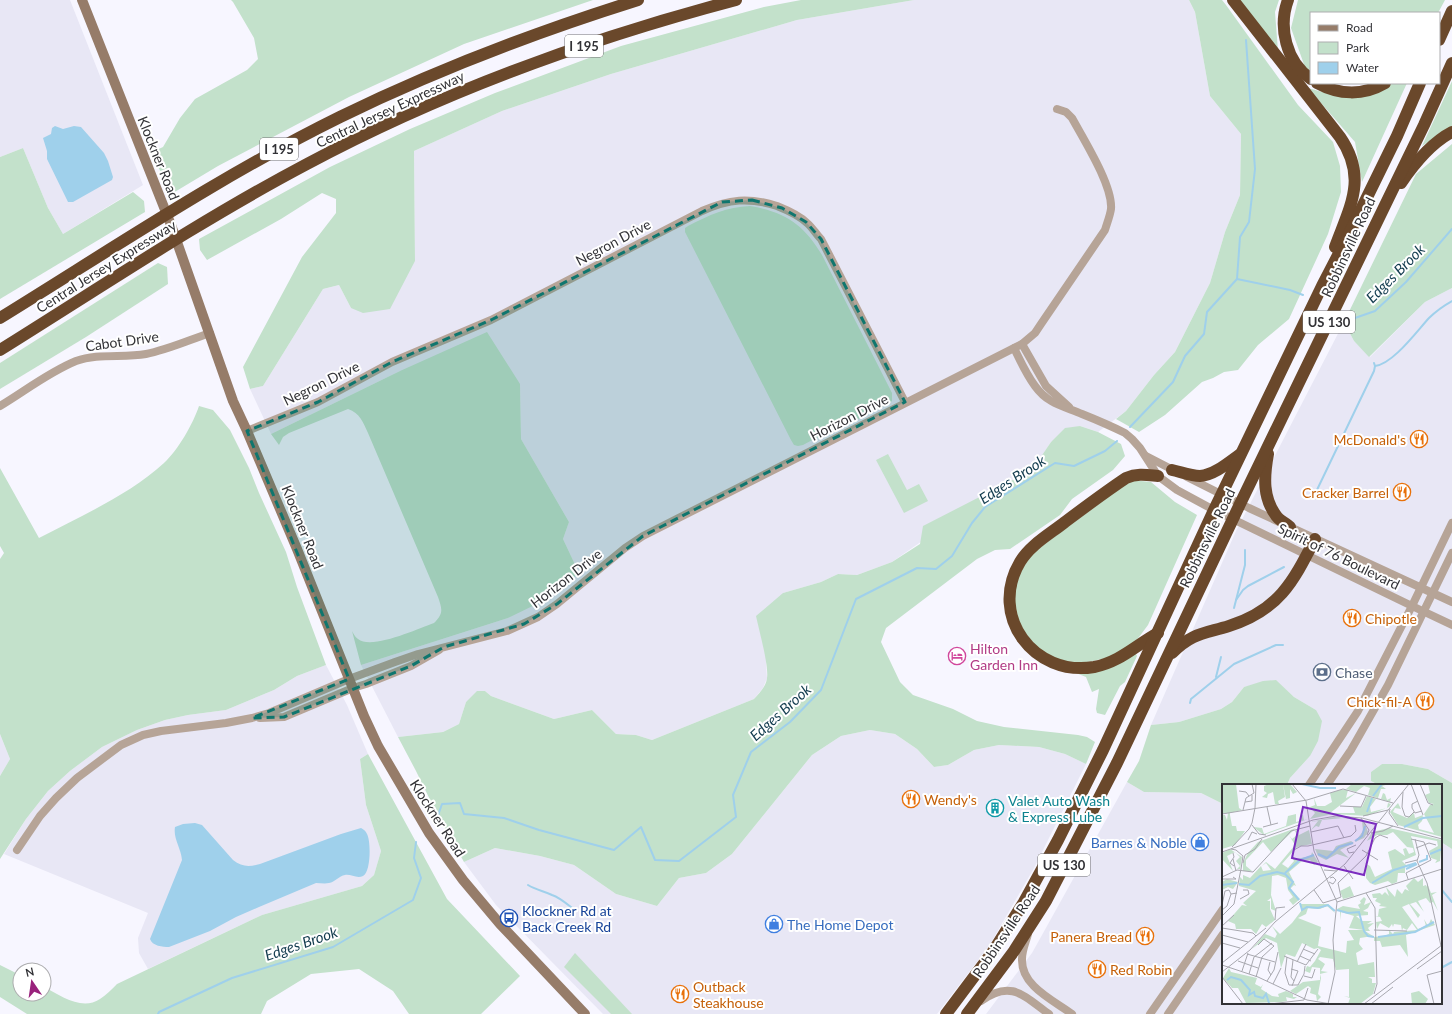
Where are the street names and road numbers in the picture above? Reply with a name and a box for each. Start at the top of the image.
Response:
road number: I 195 [565,35,603,57]
street label: Central Jersey Expressway [313,67,468,151]
street label: Klockner Road [134,114,184,202]
road number: I 195 [260,138,298,160]
street label: Robbinsville Road [1317,194,1379,300]
street label: Negron Drive [573,215,653,269]
street label: Central Jersey Expressway [33,216,180,316]
road number: US 130 [1303,311,1355,333]
street label: Cabot Drive [84,327,160,355]
street label: Negron Drive [280,357,362,409]
street label: Horizon Drive [807,390,891,444]
street label: Klockner Road [278,483,328,571]
street label: Robbinsville Road [1176,486,1238,590]
street label: Spirit of 76 Boulevard [1275,519,1403,593]
street label: Horizon Drive [527,545,605,611]
street label: Klockner Road [407,776,469,860]
road number: US 130 [1038,854,1090,876]
street label: Robbinsville Road [969,881,1043,981]

